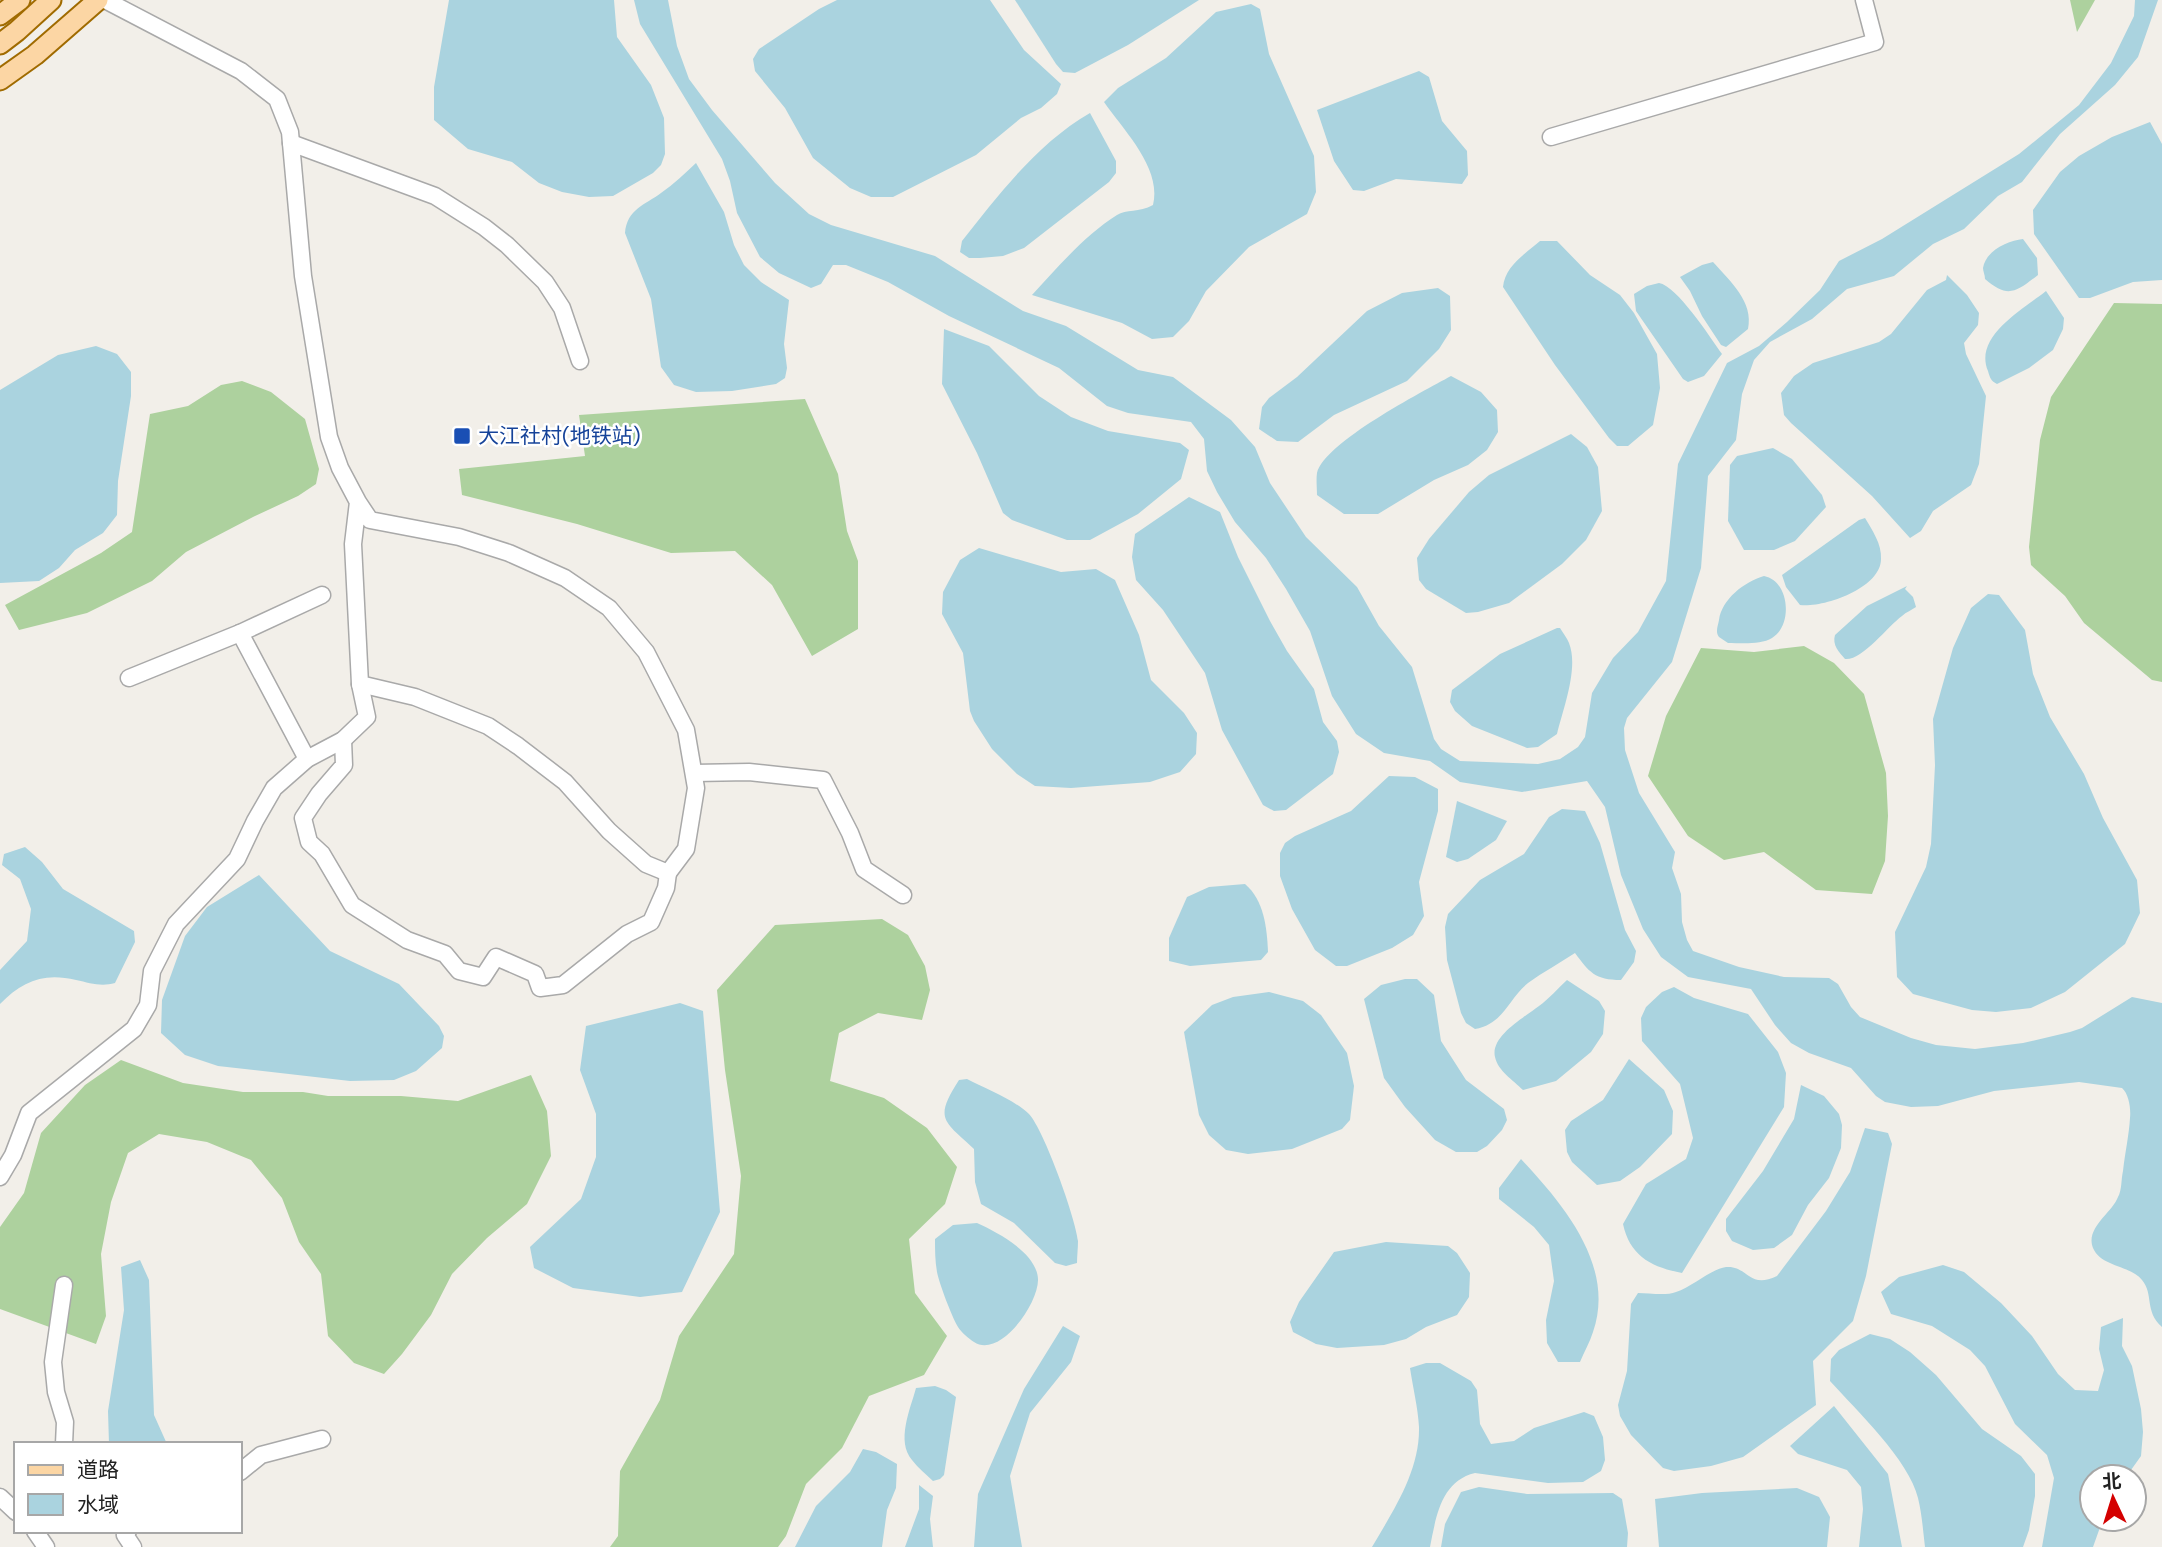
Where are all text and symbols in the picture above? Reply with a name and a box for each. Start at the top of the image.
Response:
place label: 大江社村(地铁站) [478,422,641,450]
marker: 大江社村(地铁站) [452,426,472,446]
legend [14,1442,242,1533]
text: 道路 [77,1456,119,1484]
north arrow [2078,1463,2148,1533]
text: 北 [2101,1468,2122,1495]
text: 水域 [77,1491,119,1519]

